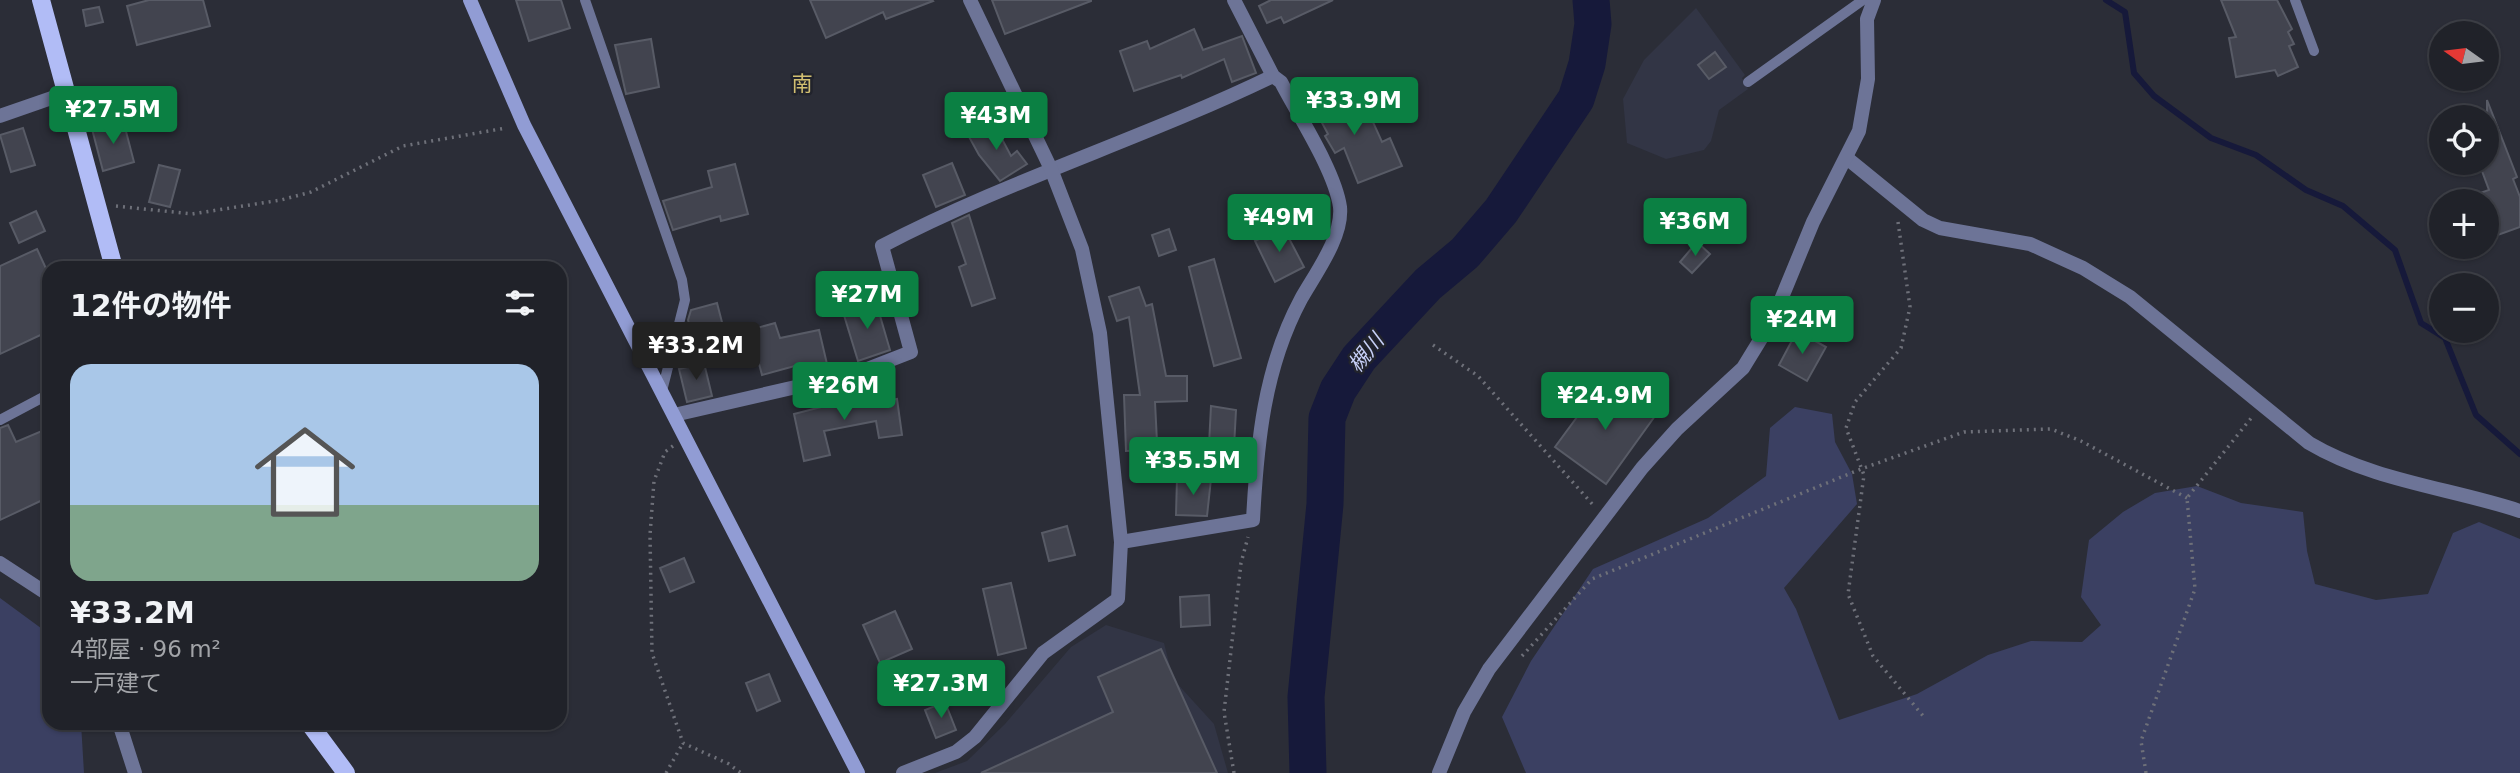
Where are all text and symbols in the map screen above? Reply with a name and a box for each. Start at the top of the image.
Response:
north arrow [2429,21,2499,91]
map controls [2429,21,2499,343]
district label: 南 [792,72,813,96]
pin: ¥33.9M [1297,78,1411,137]
pin: ¥27.5M [56,86,170,146]
text: ¥33.9M [1306,87,1402,113]
pin: ¥43M [955,92,1037,152]
text: ¥27.5M [65,96,161,122]
text: ¥43M [961,102,1031,128]
button: locate [2429,105,2499,175]
button: + [2429,189,2499,259]
pin: ¥49M [1238,194,1320,254]
pin: ¥36M [1654,198,1736,258]
text: ¥49M [1244,204,1314,230]
text: ¥36M [1660,208,1730,234]
pin: ¥27M [826,272,908,331]
button: − [2429,273,2499,343]
text: ¥27M [832,281,902,307]
icon: filters [501,284,539,322]
text: 12件の物件 [70,288,232,323]
pin: ¥24M [1761,296,1843,356]
text: ¥24M [1767,306,1837,332]
pin: ¥33.2M [639,322,753,382]
water label: 槻川 [1343,328,1390,377]
text: ¥33.2M [648,332,744,358]
pin: ¥26M [803,362,885,422]
text: ¥26M [809,372,879,398]
pin: ¥24.9M [1548,372,1662,432]
text: ¥24.9M [1557,382,1653,408]
icon: home [242,409,368,535]
pin: ¥35.5M [1136,438,1250,497]
text: ¥35.5M [1145,447,1241,473]
text: ¥33.2M [70,595,195,630]
text: 4部屋 · 96 m² [70,636,221,662]
pin: ¥27.3M [884,660,998,720]
text: 一戸建て [70,670,162,696]
text: ¥27.3M [893,670,989,696]

